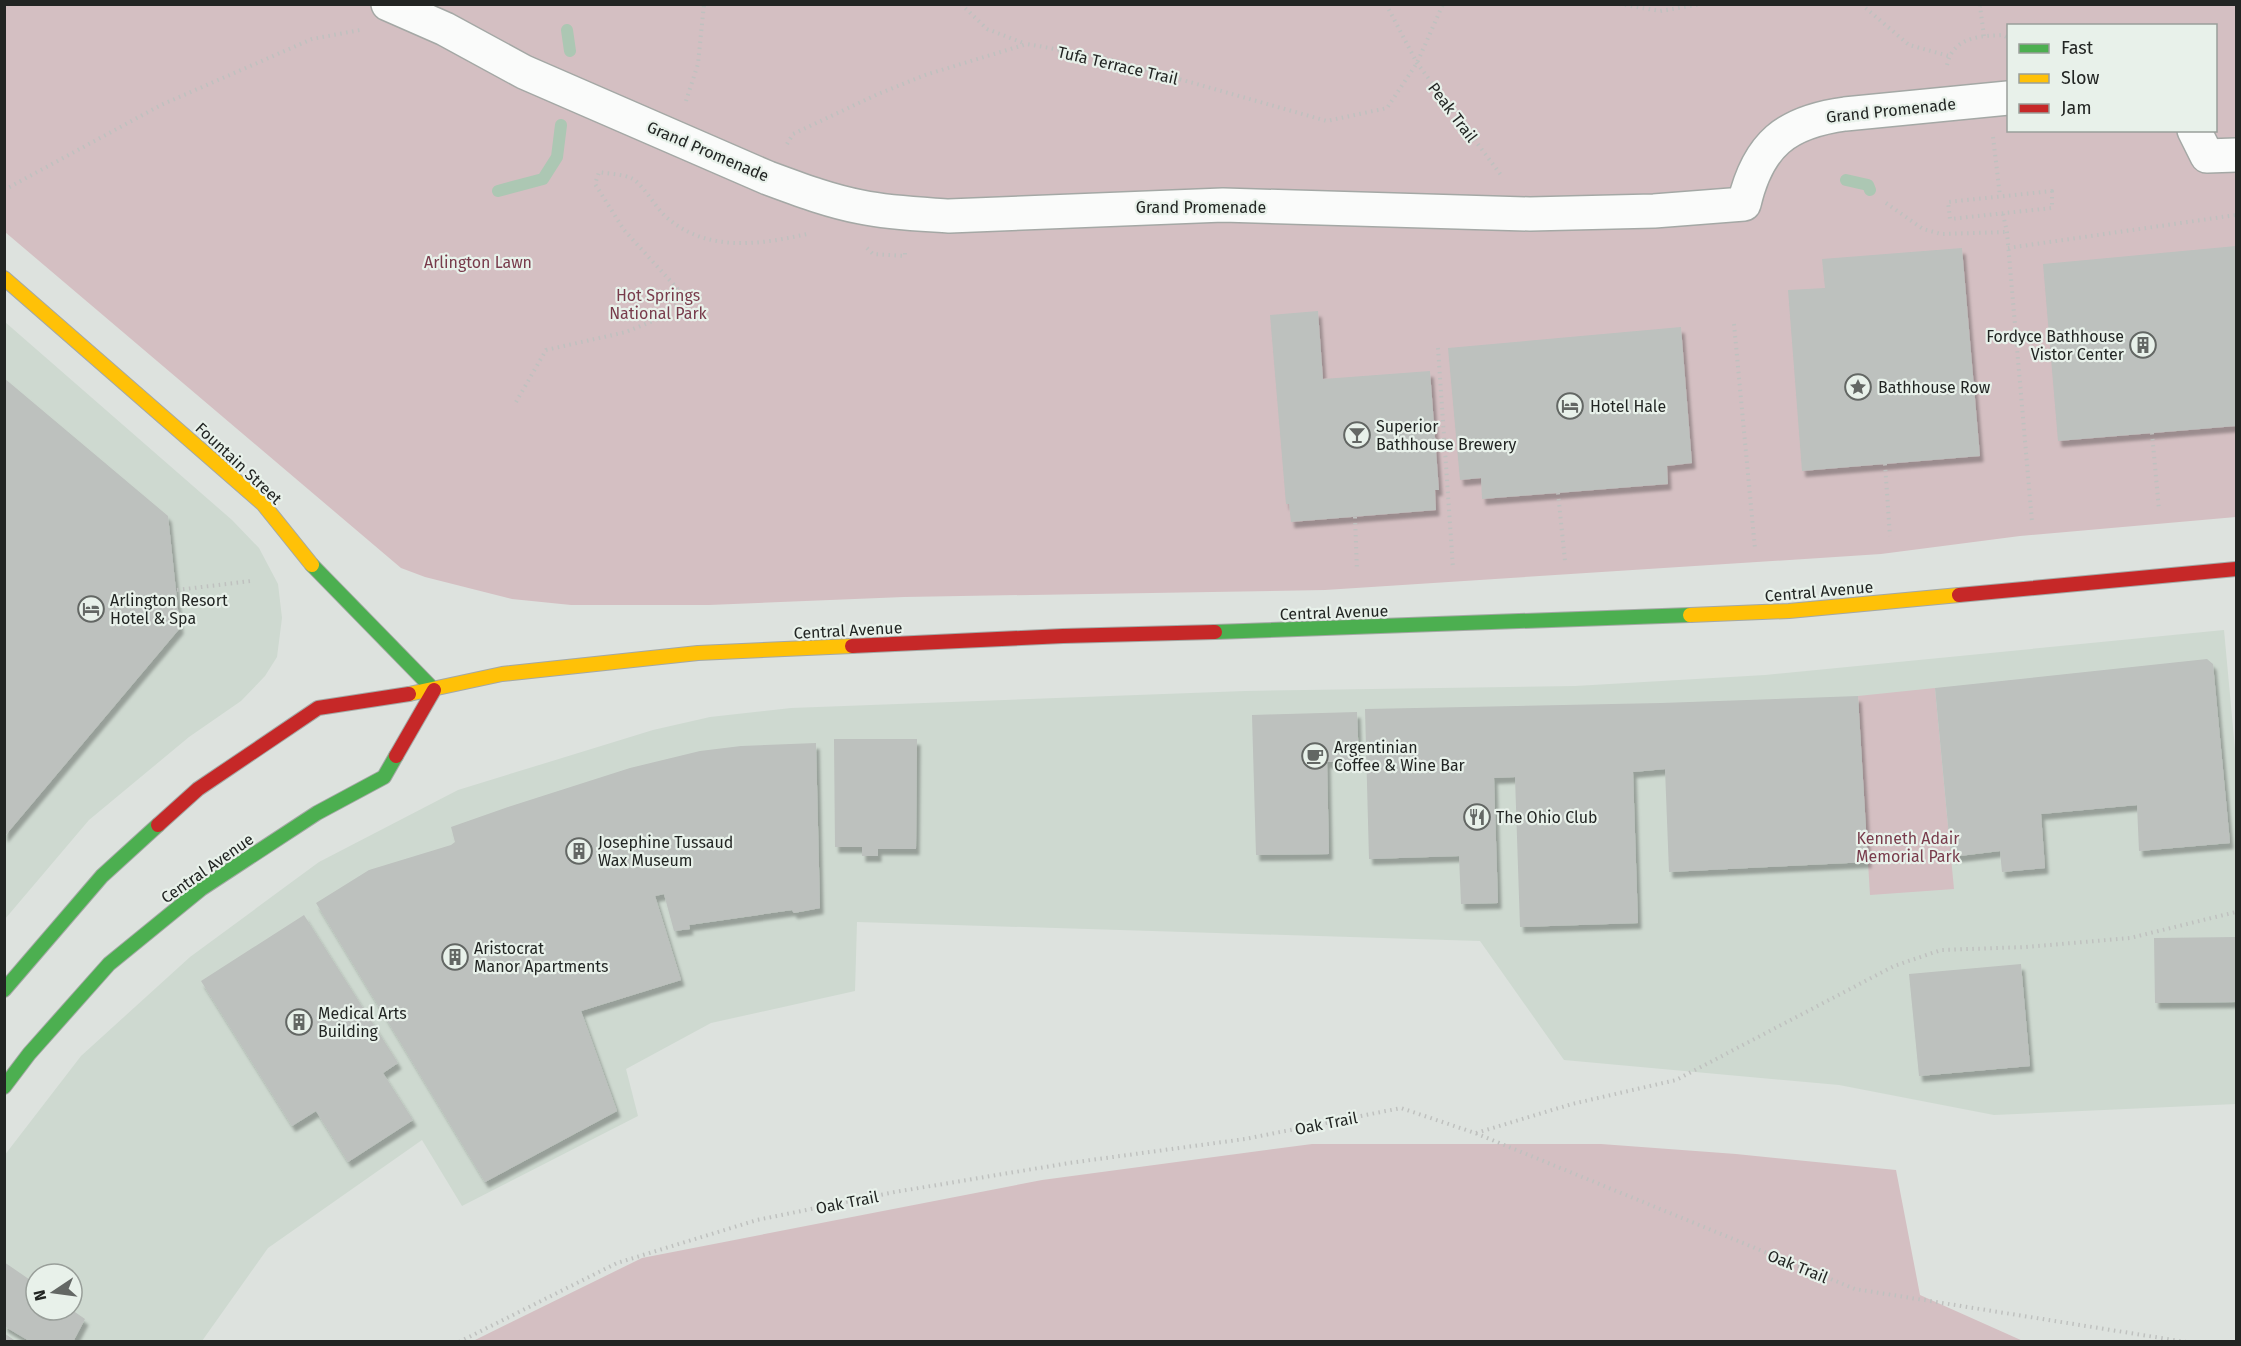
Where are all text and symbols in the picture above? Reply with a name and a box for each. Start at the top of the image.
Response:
legend [2007,24,2217,132]
text: Fast [2061,37,2094,59]
street label: Tufa Terrace Trail [1056,42,1180,89]
text: Slow [2061,67,2100,89]
street label: Peak Trail [1424,79,1481,146]
street label: Grand Promenade [1825,94,1957,127]
text: Jam [2061,97,2092,119]
street label: Grand Promenade [644,117,772,186]
street label: Grand Promenade [1136,198,1266,217]
park label: Arlington Lawn [424,253,532,272]
park label: Hot Springs National Park [609,286,708,323]
place label: Fordyce Bathhouse Vistor Center [1986,327,2125,364]
building icon: Fordyce Bathhouse Vistor Center [2128,330,2158,360]
place icon: Bathhouse Row [1843,372,1873,402]
place label: Bathhouse Row [1878,378,1991,397]
hotel icon: Hotel Hale [1555,391,1585,421]
place label: Hotel Hale [1590,397,1666,416]
place label: Superior Bathhouse Brewery [1376,417,1517,454]
street label: Fountain Street [192,418,286,508]
bar icon: Superior Bathhouse Brewery [1342,420,1372,450]
street label: Central Avenue [1764,577,1874,606]
place label: Arlington Resort Hotel & Spa [110,591,228,628]
hotel icon: Arlington Resort Hotel & Spa [76,594,106,624]
street label: Central Avenue [1279,601,1389,624]
street label: Central Avenue [793,618,903,643]
place label: Argentinian Coffee & Wine Bar [1334,738,1466,775]
cafe icon: Argentinian Coffee & Wine Bar [1300,741,1330,771]
restaurant icon: The Ohio Club [1462,802,1492,832]
place label: The Ohio Club [1496,808,1597,827]
street label: Central Avenue [157,829,257,907]
park label: Kenneth Adair Memorial Park [1856,829,1961,866]
place label: Josephine Tussaud Wax Museum [598,833,733,870]
building icon: Josephine Tussaud Wax Museum [564,836,594,866]
place label: Aristocrat Manor Apartments [474,939,609,976]
building icon: Aristocrat Manor Apartments [440,942,470,972]
place label: Medical Arts Building [318,1004,407,1041]
building icon: Medical Arts Building [284,1007,314,1037]
street label: Oak Trail [1293,1108,1359,1139]
street label: Oak Trail [814,1187,880,1218]
street label: Oak Trail [1765,1246,1831,1287]
north arrow [24,1262,84,1322]
text: N [29,1288,50,1303]

